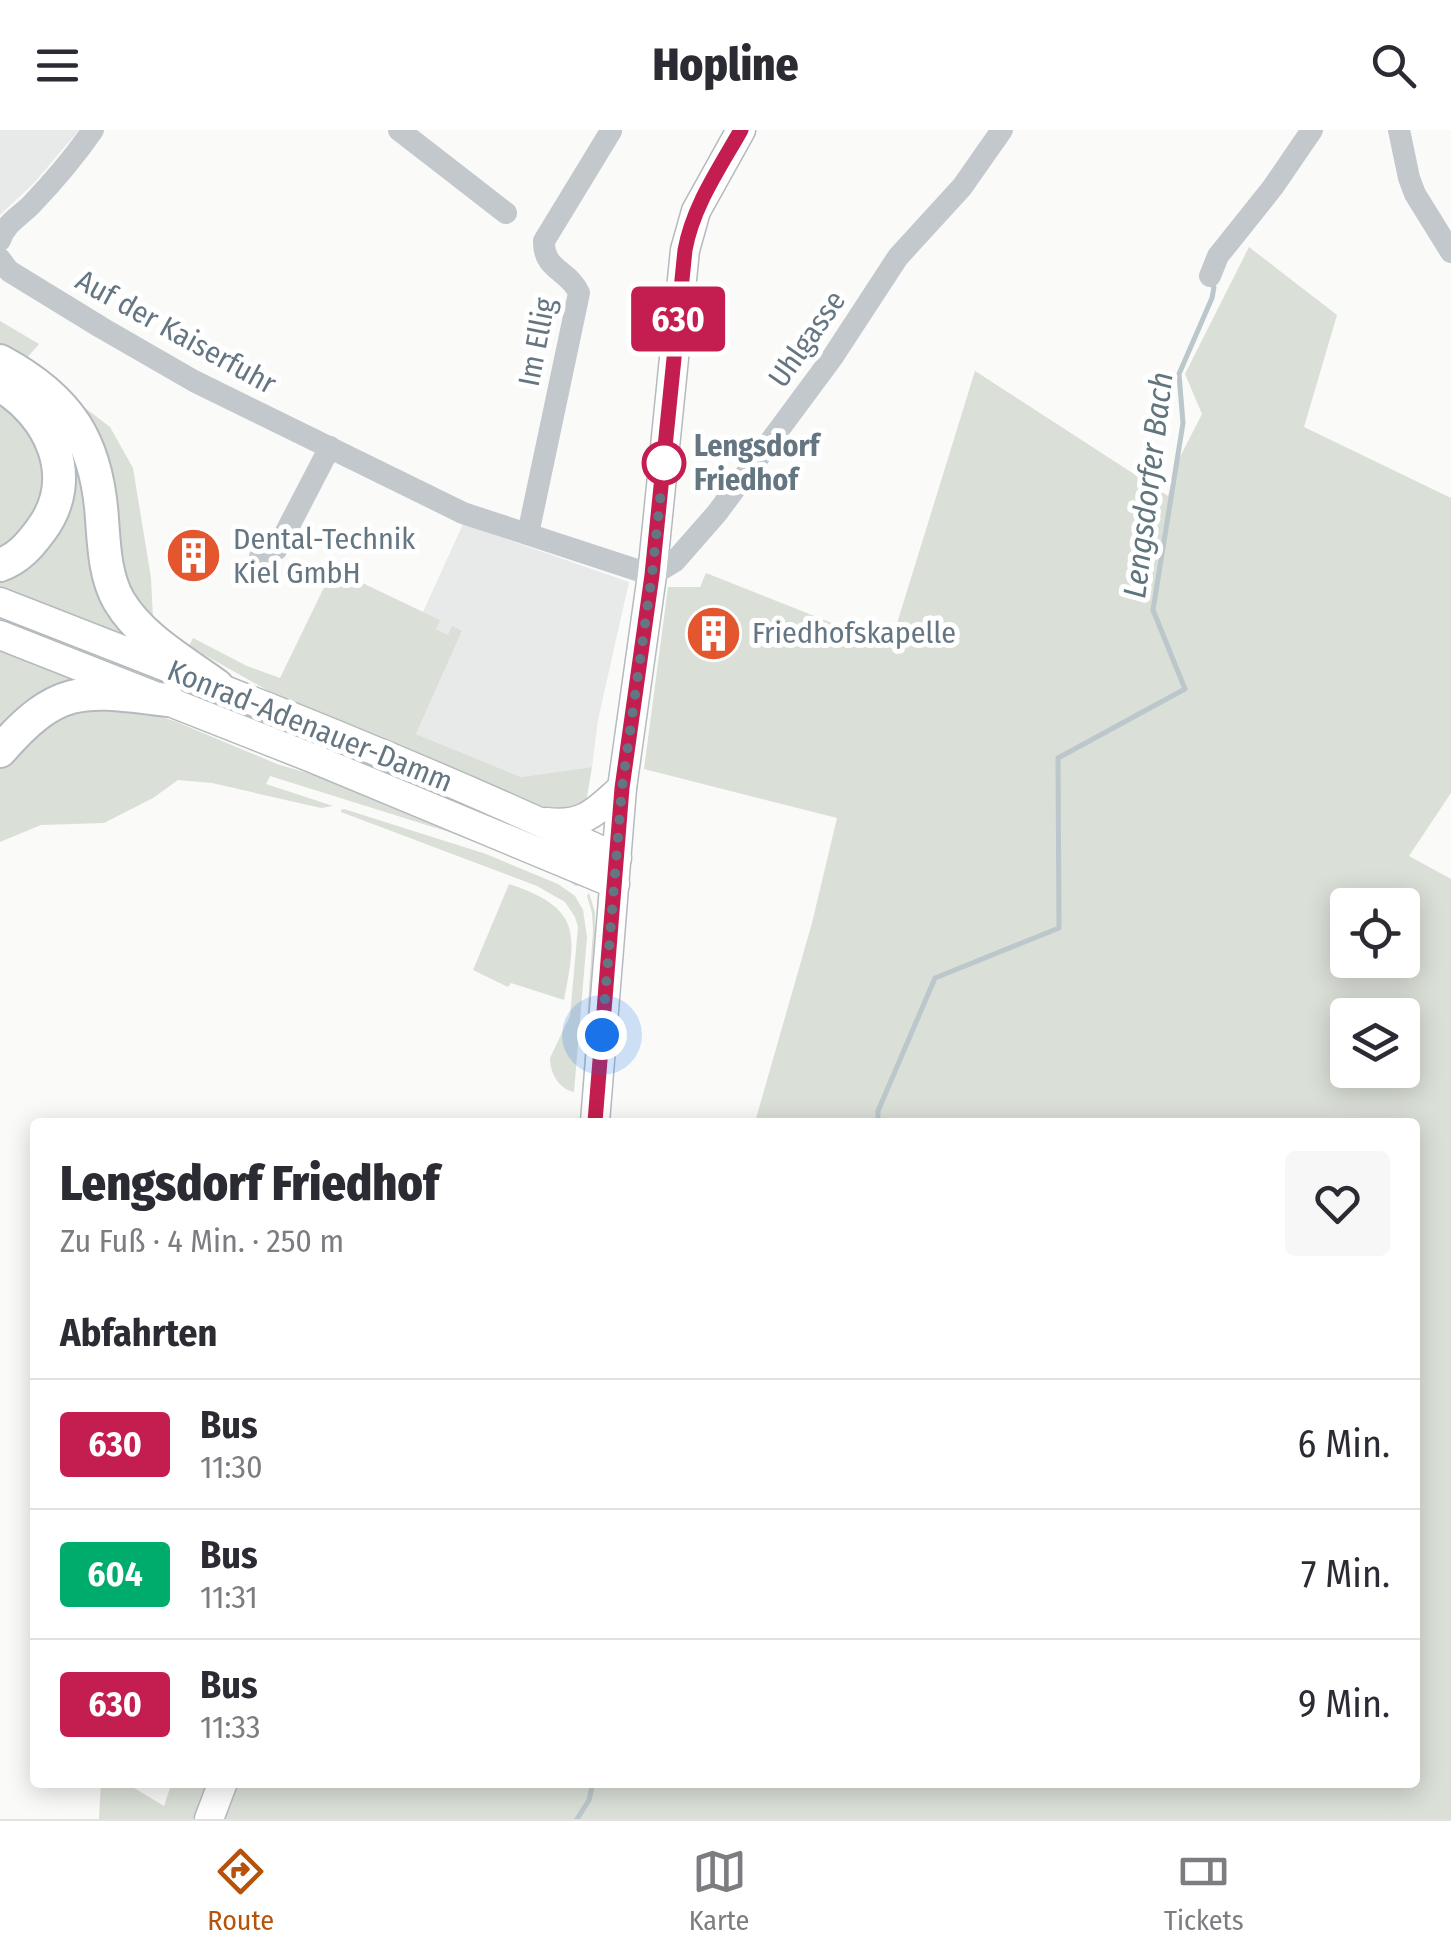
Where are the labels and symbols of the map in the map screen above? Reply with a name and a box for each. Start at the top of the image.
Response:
street label: Auf der Kaiserfuhr [70,262,283,402]
street label: Uhlgasse [761,284,853,394]
line badge: 630 [620,286,736,352]
street label: Im Ellig [511,294,563,389]
water label: Lengsdorfer Bach [1115,370,1181,600]
place label: Lengsdorf Friedhof [694,428,821,498]
marker: Lengsdorf Friedhof [643,442,685,484]
place label: Dental-Technik Kiel GmbH [233,521,415,591]
building icon: Dental-Technik Kiel GmbH [164,526,224,586]
building icon: Friedhofskapelle [683,603,743,663]
place label: Friedhofskapelle [752,615,956,651]
street label: Konrad-Adenauer-Damm [162,652,458,800]
your location [577,1010,627,1060]

